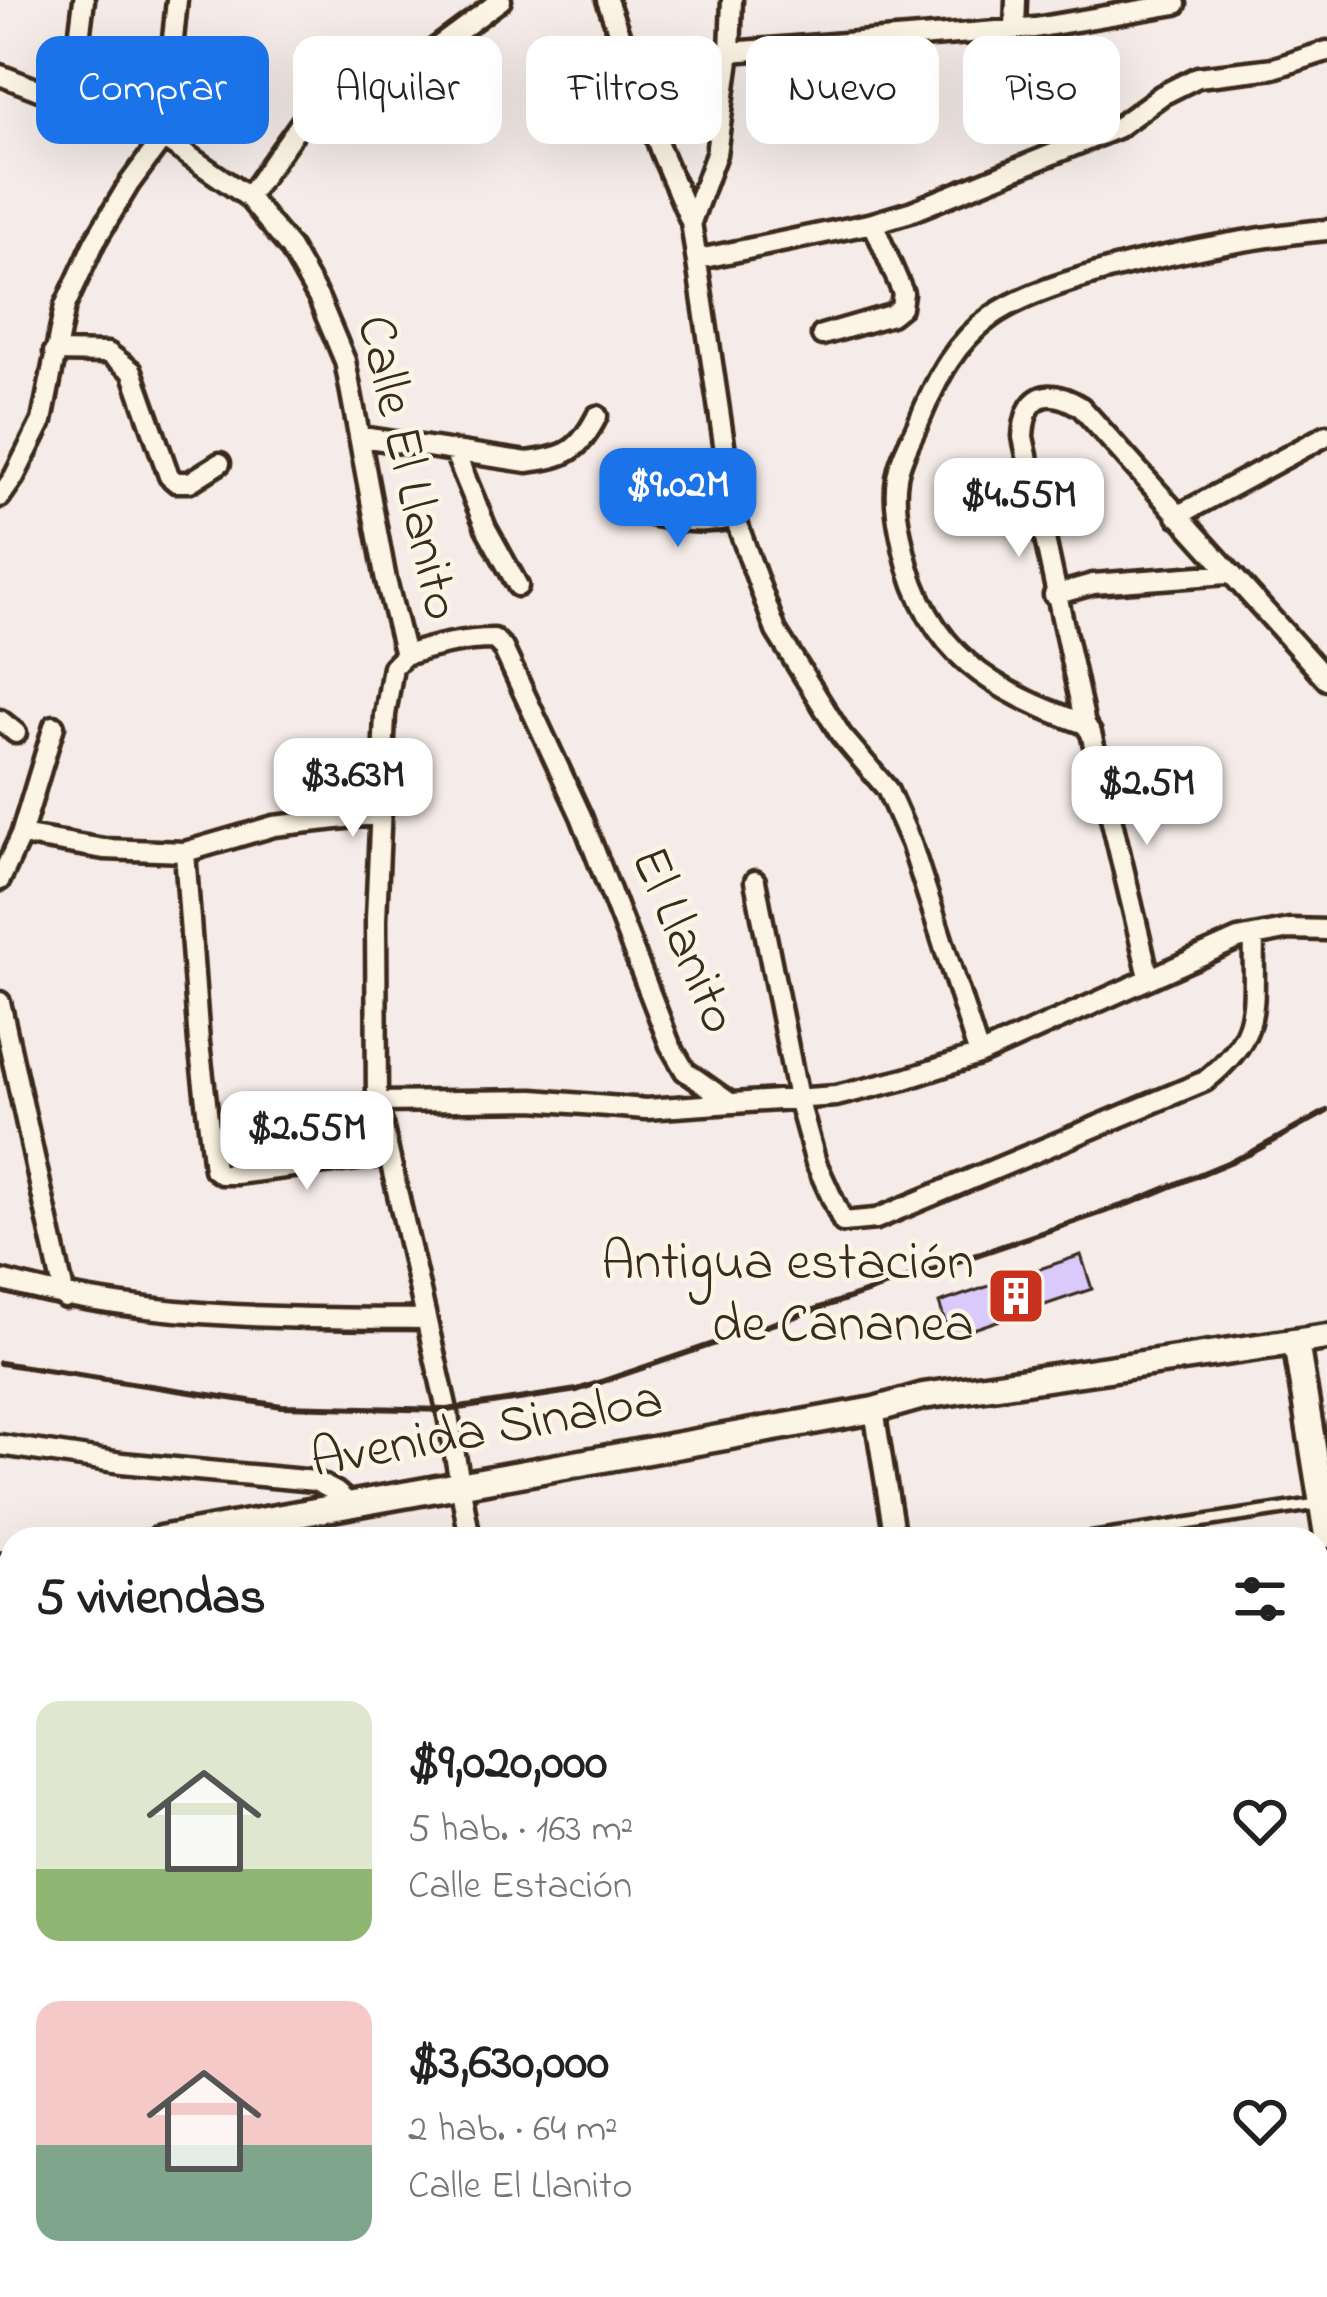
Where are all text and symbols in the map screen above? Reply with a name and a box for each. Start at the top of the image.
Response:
chip: Comprar [36,36,269,144]
chip: Alquilar [293,36,502,144]
chip: Filtros [526,36,722,144]
chip: Nuevo [746,36,939,144]
chip: Piso [963,36,1120,144]
street label: Calle El Llanito [333,308,479,628]
pin: $9.02M [580,448,776,550]
text: $9.02M [626,458,730,515]
pin: $4.55M [921,458,1117,560]
text: $4.55M [961,468,1077,525]
pin: $3.63M [255,738,451,840]
pin: $2.5M [1063,746,1231,848]
text: $3.63M [301,748,405,805]
text: $2.5M [1099,756,1195,813]
street label: El Llanito [608,836,756,1046]
pin: $2.55M [209,1091,405,1193]
text: $2.55M [247,1101,367,1158]
place label: Antigua estación de Cananea [601,1226,974,1366]
building icon: Antigua estación de Cananea [985,1265,1047,1327]
street label: Avenida Sinaloa [305,1363,669,1501]
text: 5 viviendas [36,1562,266,1637]
icon: filters [1227,1566,1293,1632]
text: $9,020,000 [408,1727,607,1802]
icon: home [132,1749,276,1893]
icon: heart [1227,1788,1293,1854]
text: 5 hab. · 163 m² [408,1802,633,1859]
text: Calle Estación [408,1859,632,1916]
text: $3,630,000 [408,2027,609,2102]
icon: home [132,2049,276,2193]
icon: heart [1227,2088,1293,2154]
text: 2 hab. · 64 m² [408,2102,618,2159]
text: Calle El Llanito [408,2159,632,2216]

